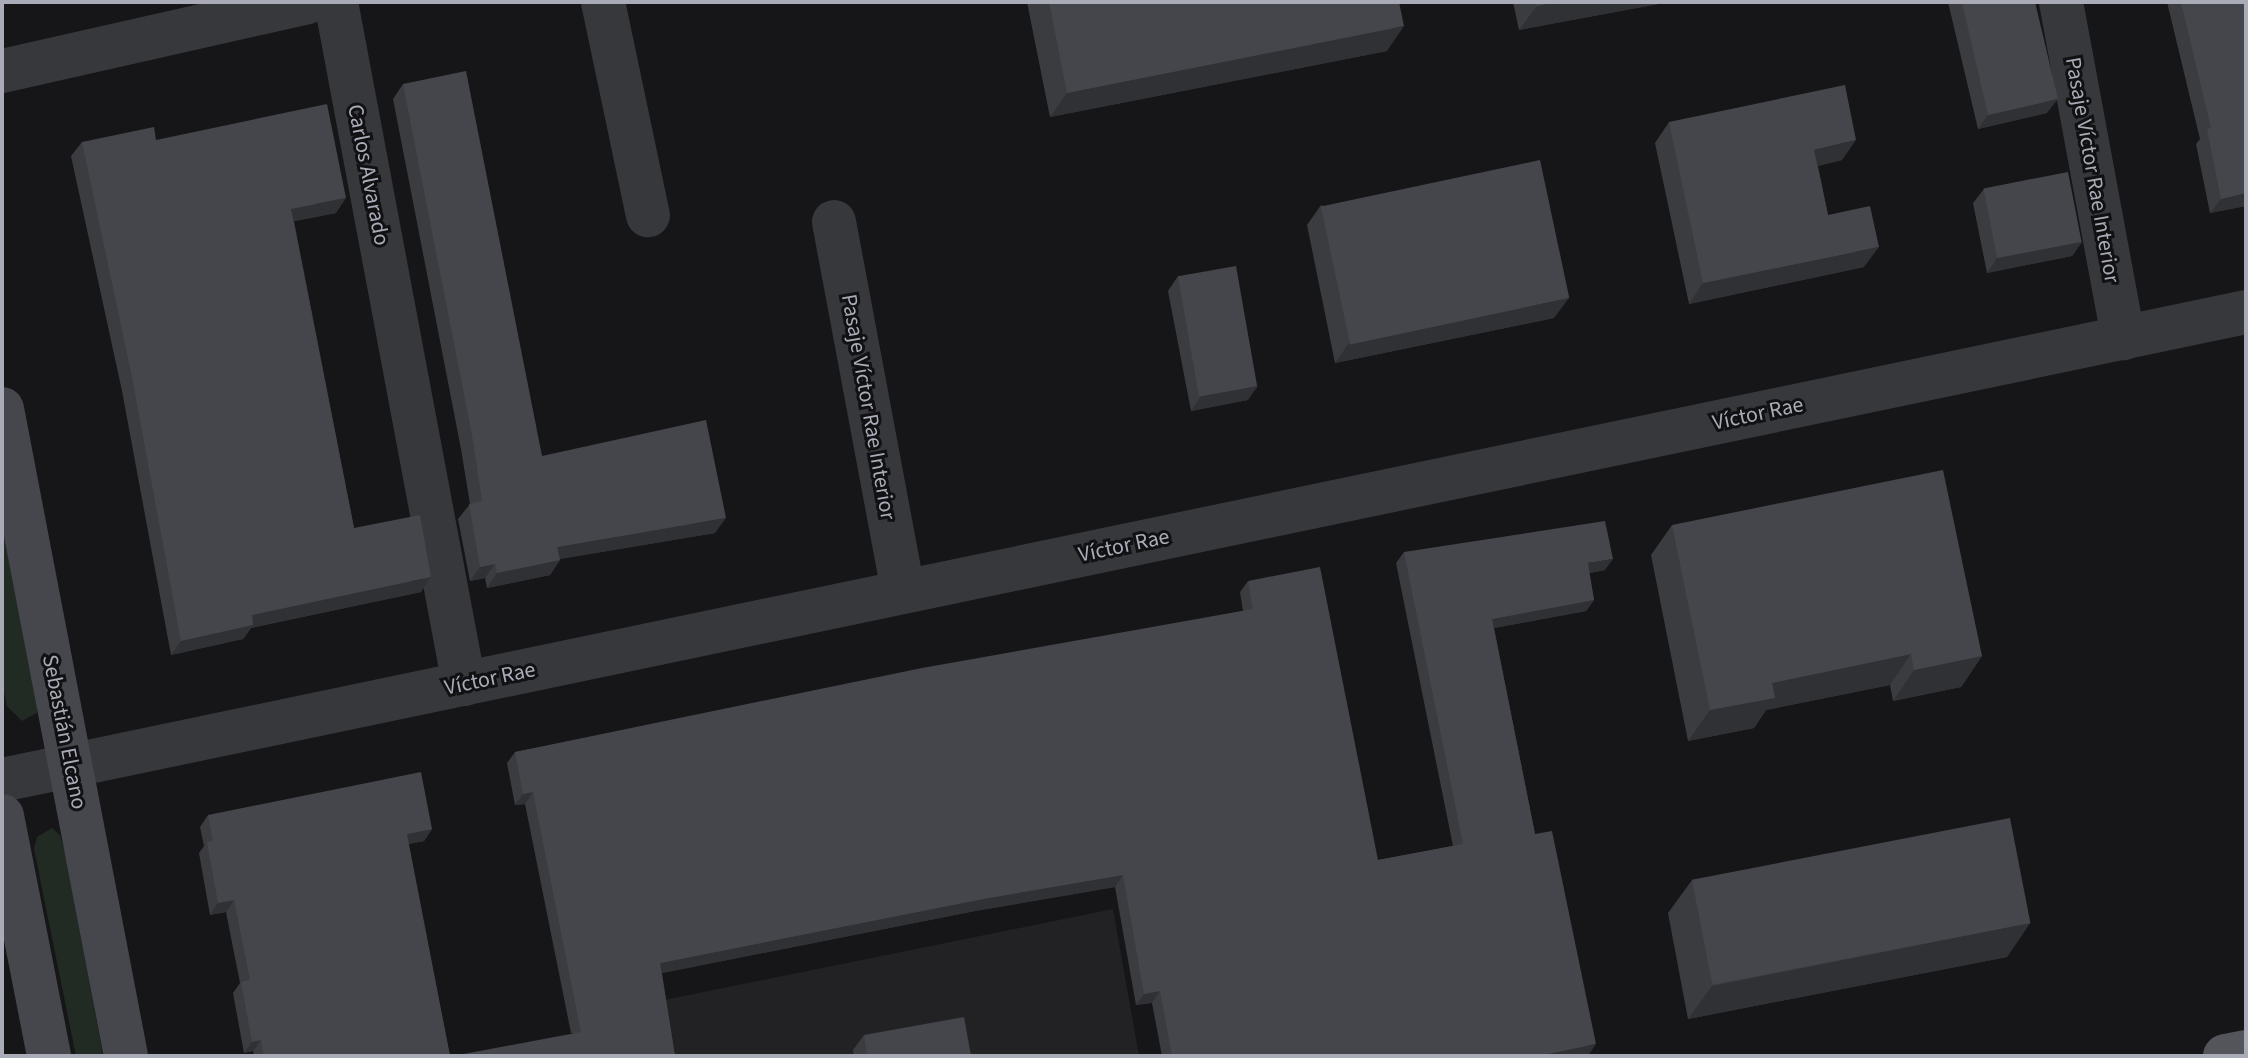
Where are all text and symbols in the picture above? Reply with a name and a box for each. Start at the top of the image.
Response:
street label: Pasaje Víctor Rae Interior [2059,55,2125,285]
street label: Carlos Alvarado [341,102,395,248]
street label: Pasaje Víctor Rae Interior [835,292,901,522]
street label: Víctor Rae [1710,391,1806,437]
street label: Víctor Rae [1076,523,1172,569]
street label: Sebastián Elcano [36,653,92,811]
street label: Víctor Rae [442,656,538,702]

